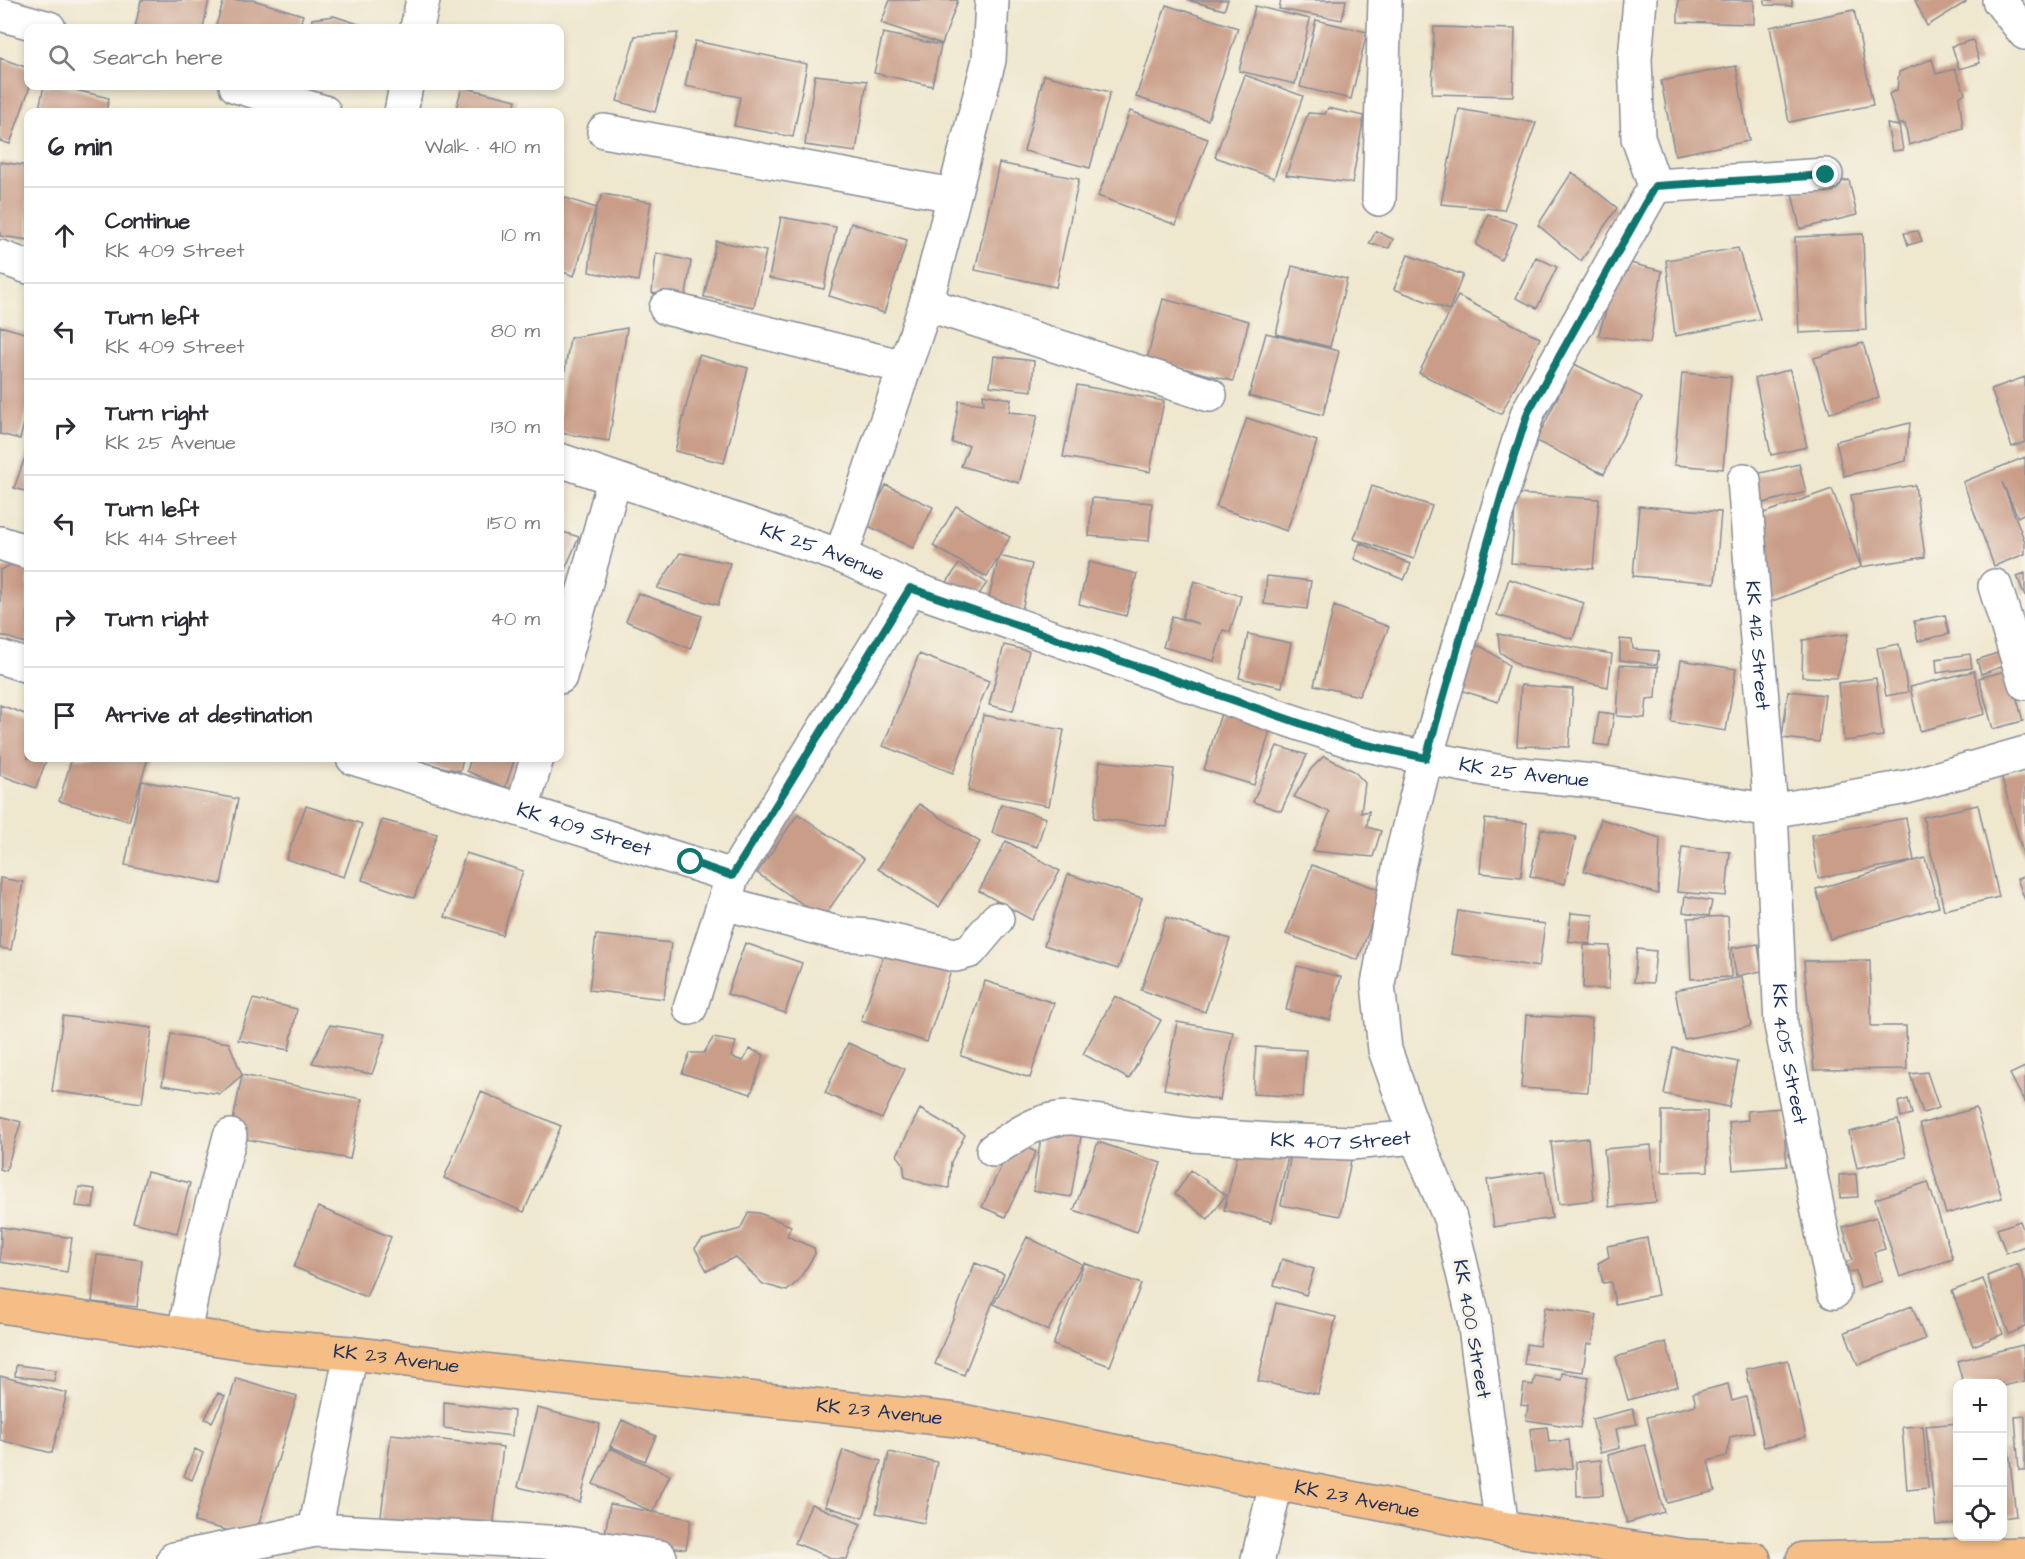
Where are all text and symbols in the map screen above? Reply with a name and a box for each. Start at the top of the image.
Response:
search box [24,24,564,90]
icon: search [45,41,78,74]
text: Search here [93,42,223,73]
text: 6 min [48,129,112,165]
text: Walk · 410 m [424,133,540,161]
route end [1812,161,1838,187]
text: Continue [105,206,190,237]
icon: ahead [48,219,81,252]
text: 10 m [501,221,540,249]
text: KK 409 Street [105,237,245,265]
text: Turn left [105,302,199,333]
icon: left [48,315,81,348]
text: 80 m [491,317,540,345]
text: KK 409 Street [105,333,245,361]
text: Turn right [105,398,208,429]
icon: right [48,411,81,444]
text: 130 m [491,413,540,441]
text: KK 25 Avenue [105,429,236,457]
text: Turn left [105,494,199,525]
icon: left [48,507,81,540]
text: 150 m [487,509,540,537]
street label: KK 25 Avenue [757,515,889,588]
text: KK 414 Street [105,525,237,553]
street label: KK 412 Street [1738,580,1777,711]
icon: right [48,603,81,636]
text: Turn right [105,604,208,635]
text: 40 m [490,605,540,633]
icon: arrive [48,699,81,732]
text: Arrive at destination [105,700,312,731]
street label: KK 25 Avenue [1457,750,1591,795]
street label: KK 409 Street [513,796,655,864]
route start [677,848,703,874]
street label: KK 405 Street [1765,983,1814,1127]
street label: KK 407 Street [1270,1124,1412,1157]
street label: KK 400 Street [1446,1257,1498,1401]
street label: KK 23 Avenue [332,1338,461,1381]
map controls [1953,1379,2007,1541]
button: + [1953,1379,2007,1433]
street label: KK 23 Avenue [815,1391,944,1432]
button: − [1953,1433,2007,1487]
street label: KK 23 Avenue [1292,1473,1422,1525]
button: locate [1953,1487,2007,1541]

